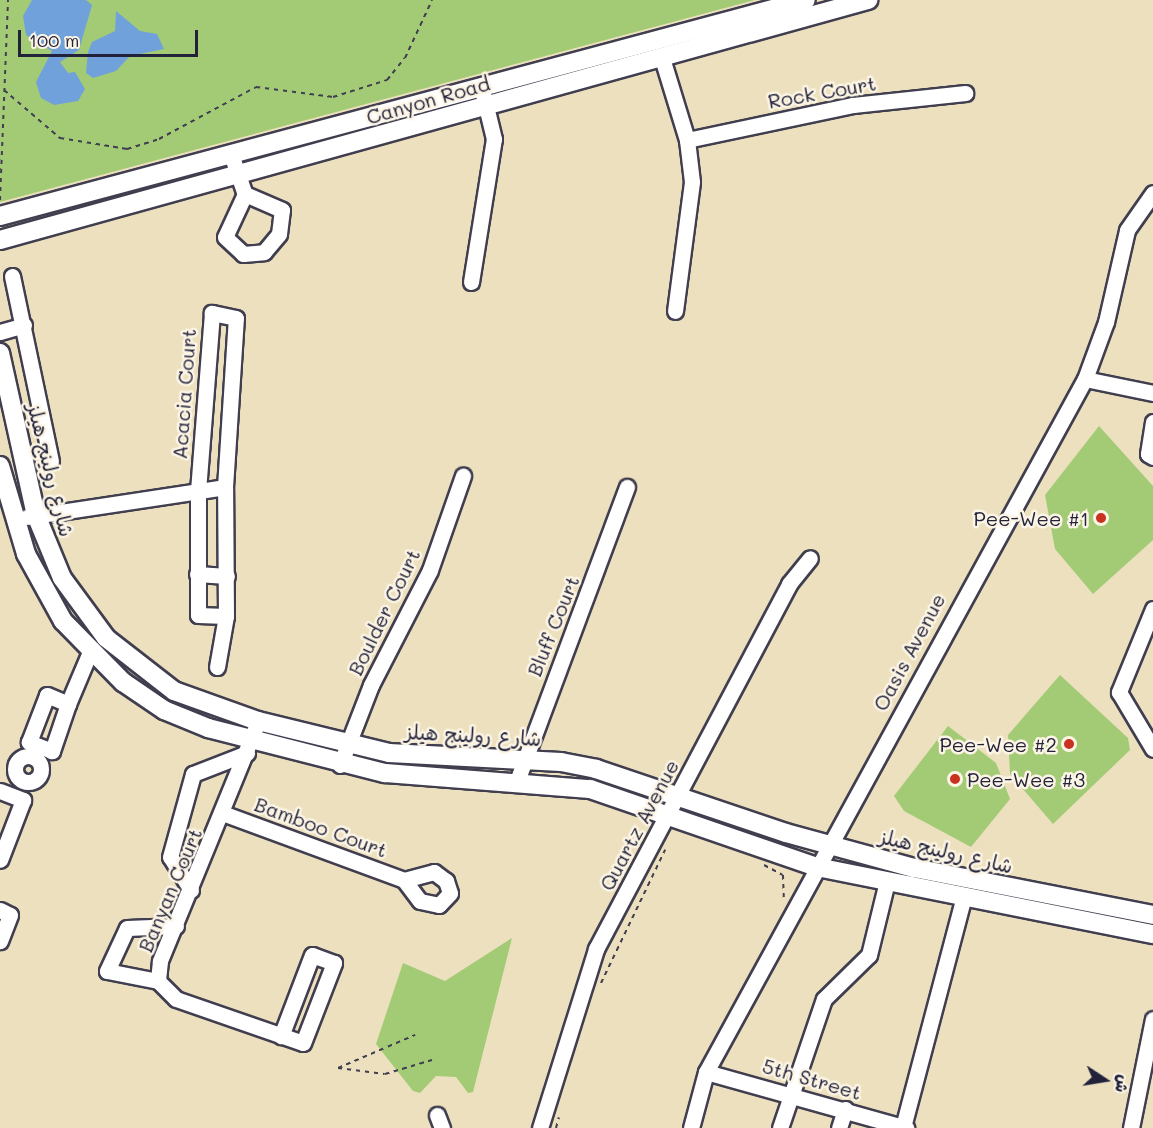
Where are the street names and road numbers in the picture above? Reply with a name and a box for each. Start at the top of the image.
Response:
street label: Canyon Road [363,71,493,129]
street label: Rock Court [766,71,878,113]
street label: Acacia Court [167,328,201,460]
street label: شارع رولينج هيلز [23,401,79,539]
street label: Boulder Court [343,545,425,679]
street label: Bluff Court [522,572,584,680]
street label: Oasis Avenue [868,589,950,715]
street label: شارع رولينج هيلز [404,719,542,751]
street label: Quartz Avenue [594,756,684,894]
street label: Bamboo Court [251,792,391,862]
street label: Banyan Court [133,824,207,956]
street label: شارع رولينج هيلز [877,824,1015,878]
street label: 5th Street [760,1053,864,1105]

